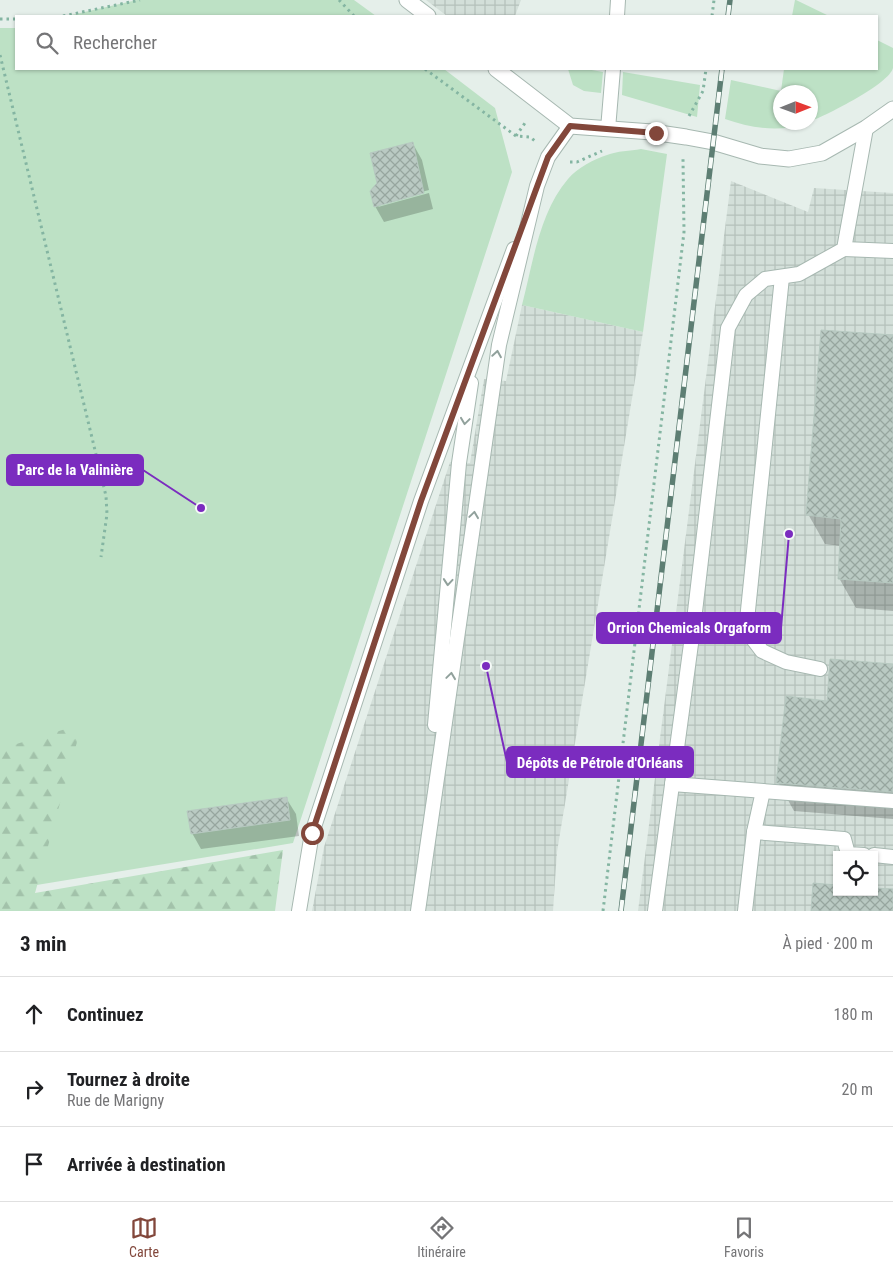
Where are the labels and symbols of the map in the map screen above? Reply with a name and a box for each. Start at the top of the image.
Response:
north arrow [773,85,818,130]
route end [645,122,668,145]
one-way arrow [491,350,502,358]
one-way arrow [461,416,471,425]
callout: Parc de la Valinière [7,455,143,485]
text: Parc de la Valinière [17,461,133,479]
one-way arrow [468,511,479,519]
one-way arrow [443,578,454,586]
callout: Orrion Chemicals Orgaform [597,613,781,643]
text: Orrion Chemicals Orgaform [607,619,771,637]
one-way arrow [445,672,456,680]
callout: Dépôts de Pétrole d'Orléans [507,747,693,777]
text: Dépôts de Pétrole d'Orléans [517,754,683,772]
route start [301,822,324,845]

